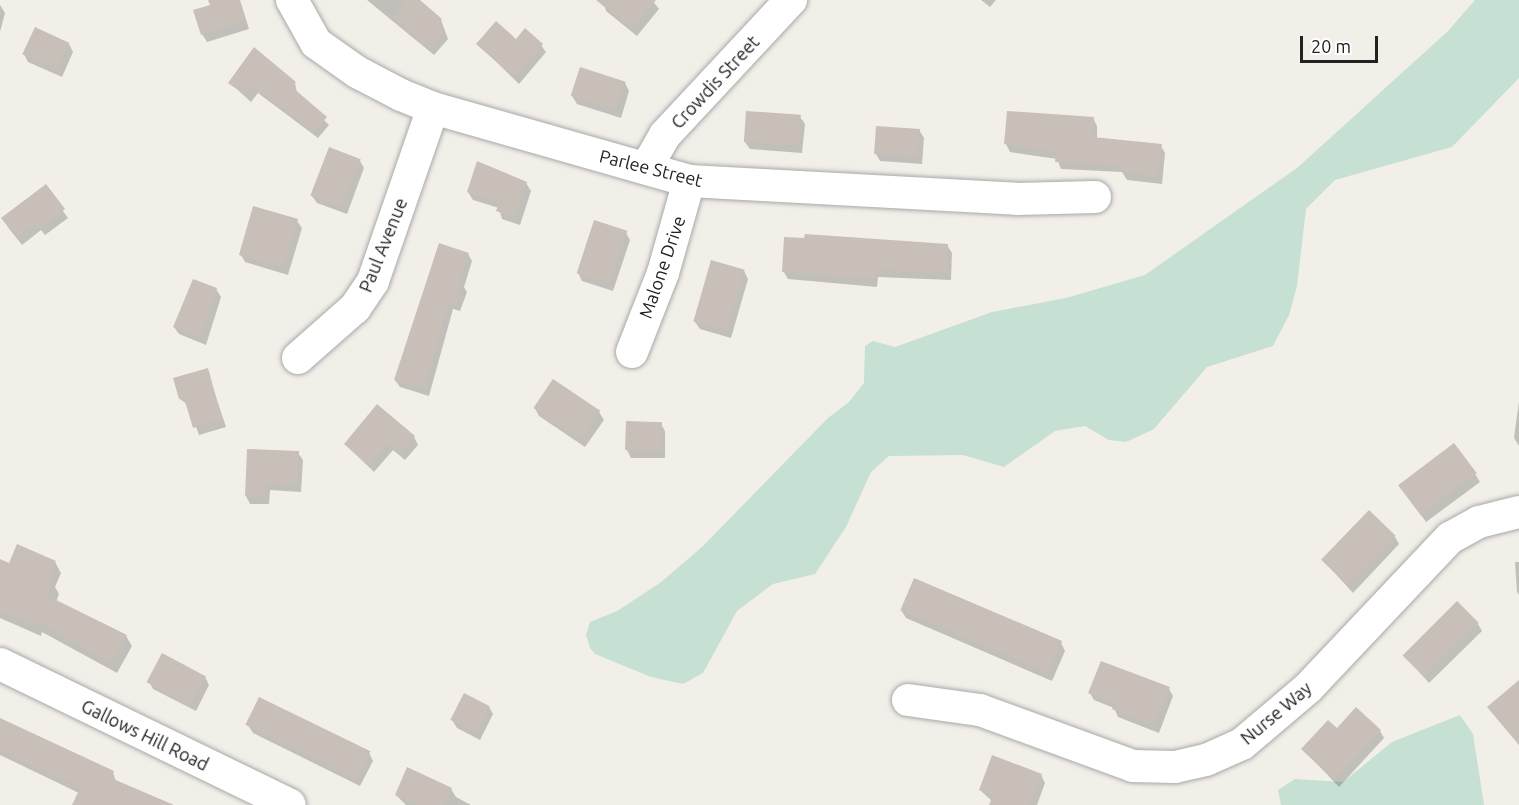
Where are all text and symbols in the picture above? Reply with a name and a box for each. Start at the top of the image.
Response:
scale bar [1303,24,1381,62]
street label: Crowdis Street [666,31,764,133]
text: 20 m [1311,36,1351,56]
street label: Parlee Street [597,145,705,191]
street label: Paul Avenue [354,195,412,295]
street label: Malone Drive [634,213,690,321]
street label: Nurse Way [1236,677,1316,749]
street label: Gallows Hill Road [78,695,212,775]

